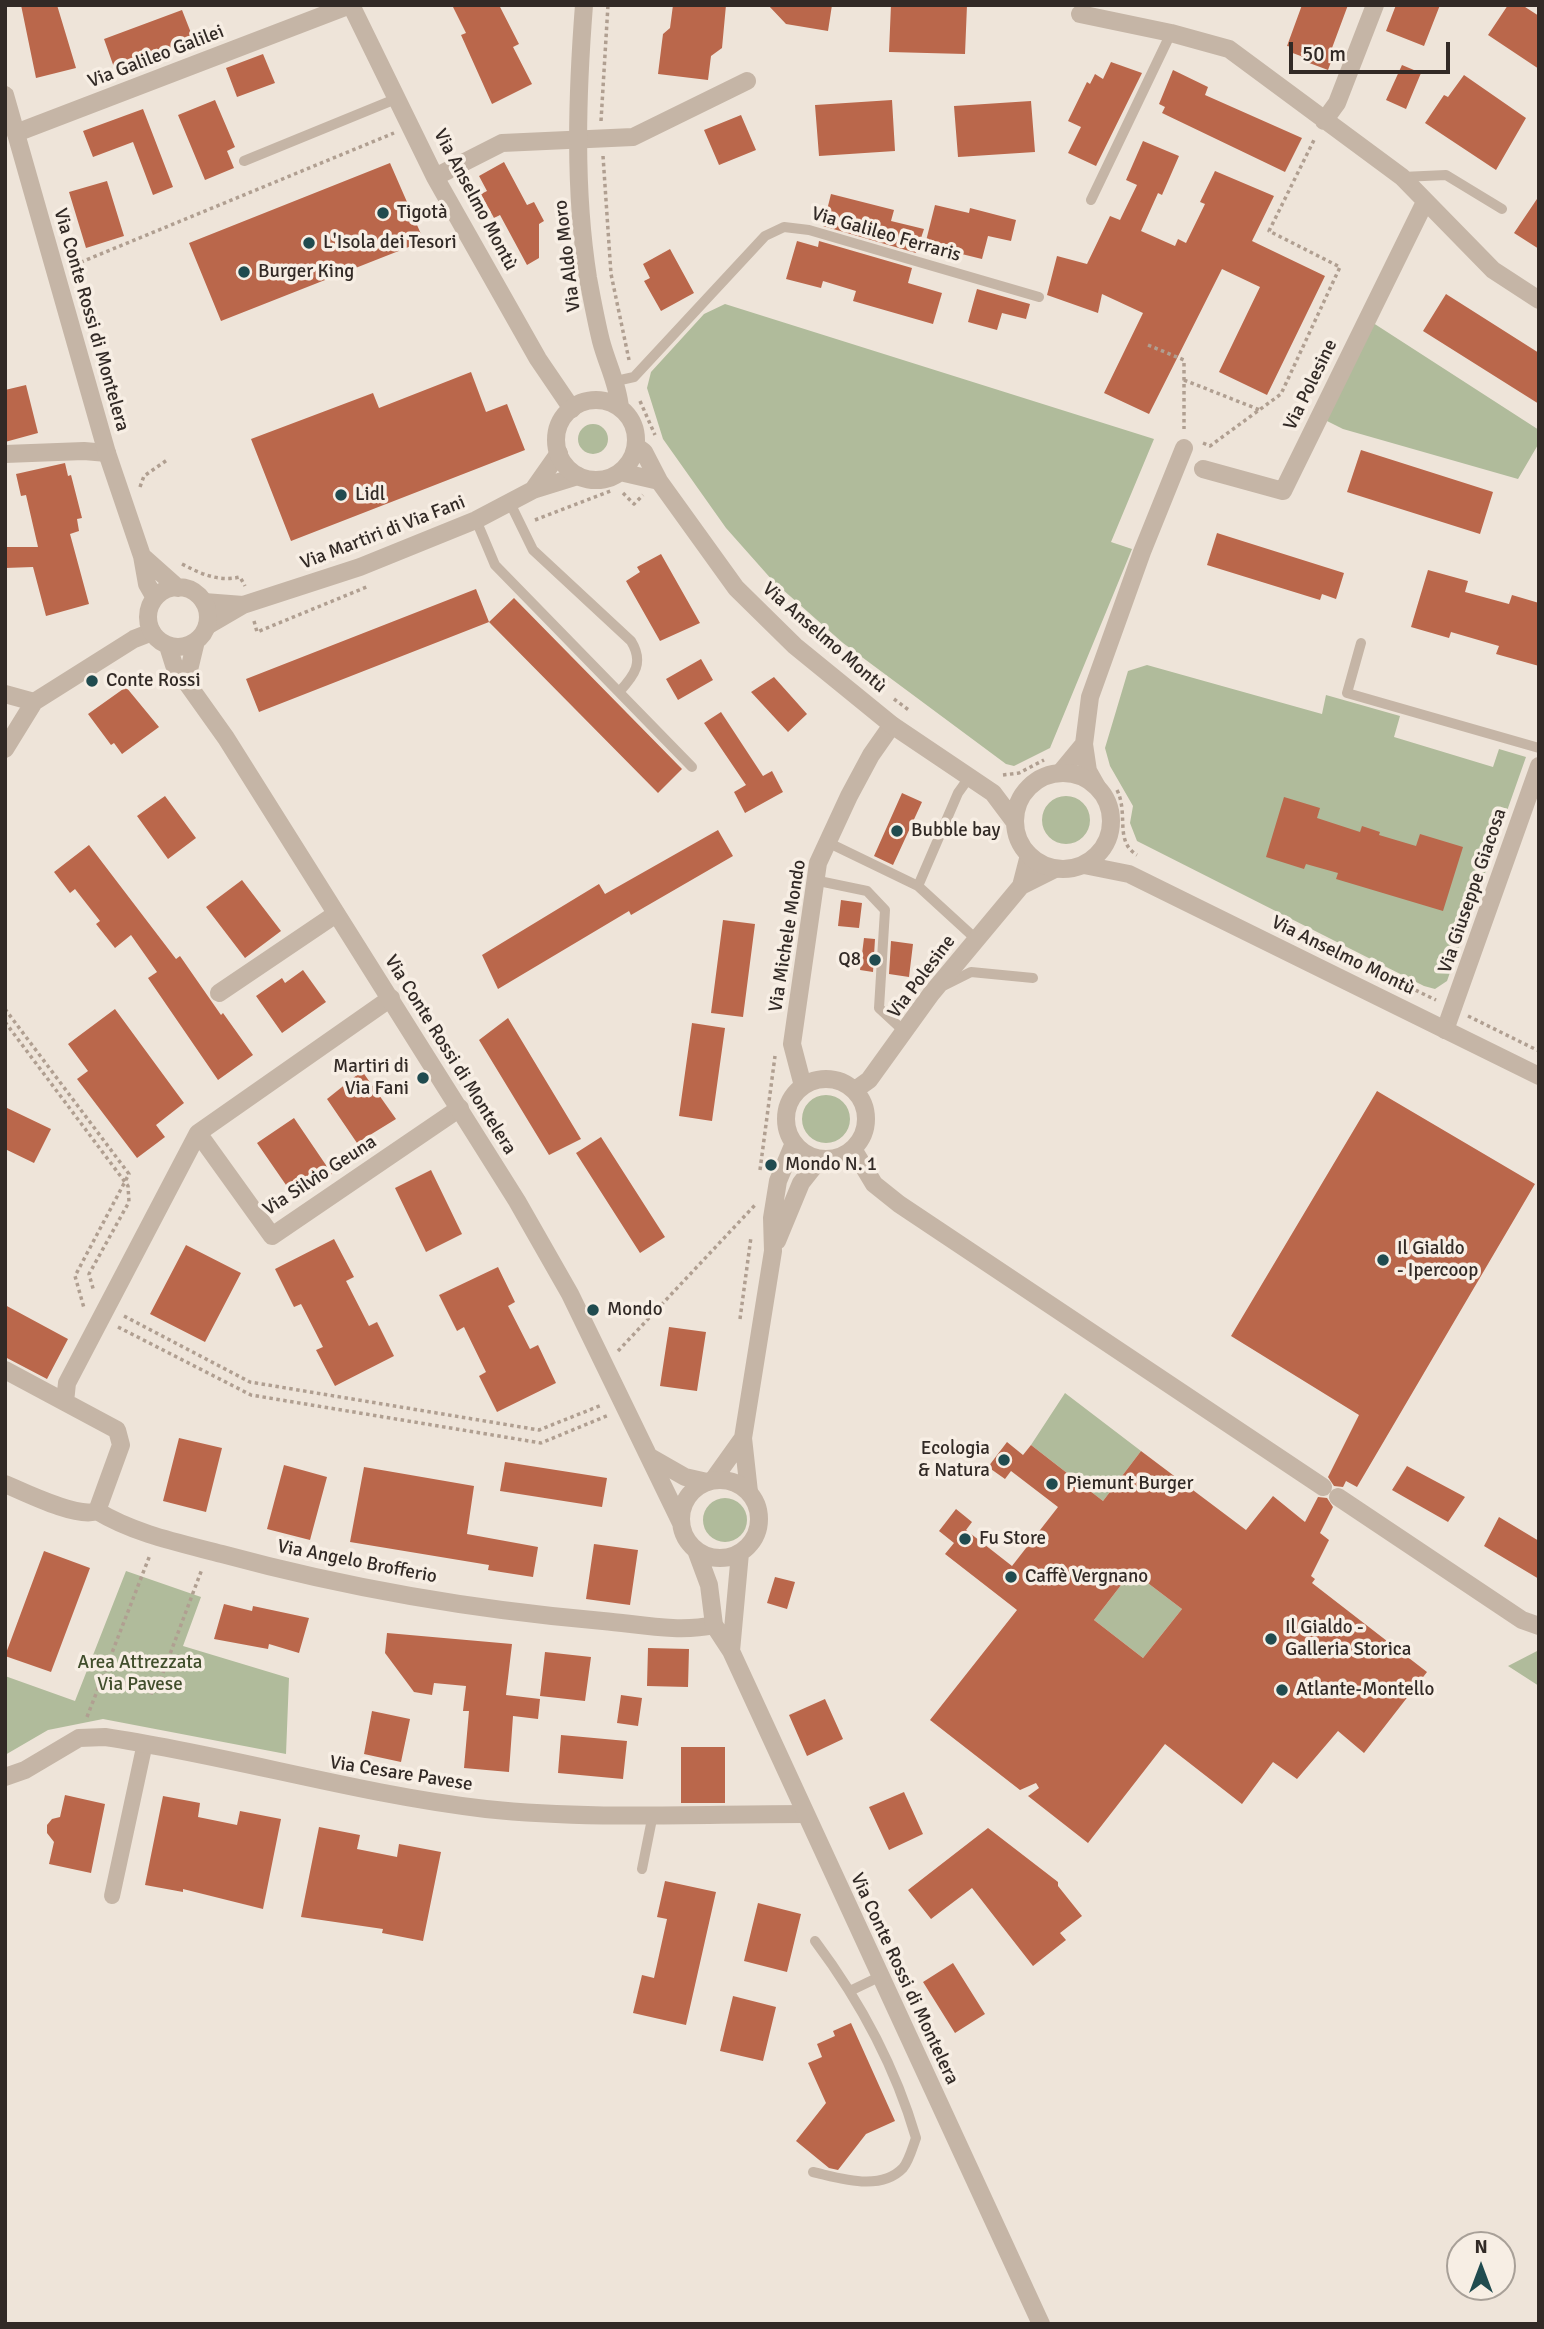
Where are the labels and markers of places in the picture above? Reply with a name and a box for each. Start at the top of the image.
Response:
place label: Tigotà [397,202,448,224]
marker: Tigotà [375,205,391,221]
place label: L'Isola dei Tesori [323,232,457,254]
marker: L'Isola dei Tesori [301,235,317,251]
place label: Burger King [258,261,354,283]
marker: Burger King [236,264,252,280]
place label: Lidl [355,484,385,506]
marker: Lidl [333,487,349,503]
place label: Conte Rossi [106,670,201,692]
marker: Conte Rossi [84,673,100,689]
place label: Bubble bay [911,820,1000,842]
marker: Bubble bay [889,823,905,839]
place label: Q8 [838,949,861,971]
marker: Q8 [867,952,883,968]
place label: Martiri di Via Fani [333,1056,409,1100]
marker: Martiri di Via Fani [415,1070,431,1086]
place label: Mondo N. 1 [785,1154,877,1176]
marker: Mondo N. 1 [763,1157,779,1173]
place label: Il Gialdo - Ipercoop [1397,1238,1478,1282]
marker: Il Gialdo - Ipercoop [1375,1252,1391,1268]
place label: Mondo [607,1299,663,1321]
marker: Mondo [585,1302,601,1318]
place label: Ecologia & Natura [918,1438,990,1482]
marker: Ecologia & Natura [996,1452,1012,1468]
place label: Piemunt Burger [1066,1473,1193,1495]
marker: Piemunt Burger [1044,1476,1060,1492]
place label: Fu Store [979,1528,1046,1550]
marker: Fu Store [957,1531,973,1547]
place label: Caffè Vergnano [1025,1566,1148,1588]
marker: Caffè Vergnano [1003,1569,1019,1585]
place label: Il Gialdo - Galleria Storica [1285,1617,1411,1661]
marker: Il Gialdo - Galleria Storica [1263,1631,1279,1647]
place label: Atlante-Montello [1296,1679,1434,1701]
marker: Atlante-Montello [1274,1682,1290,1698]

